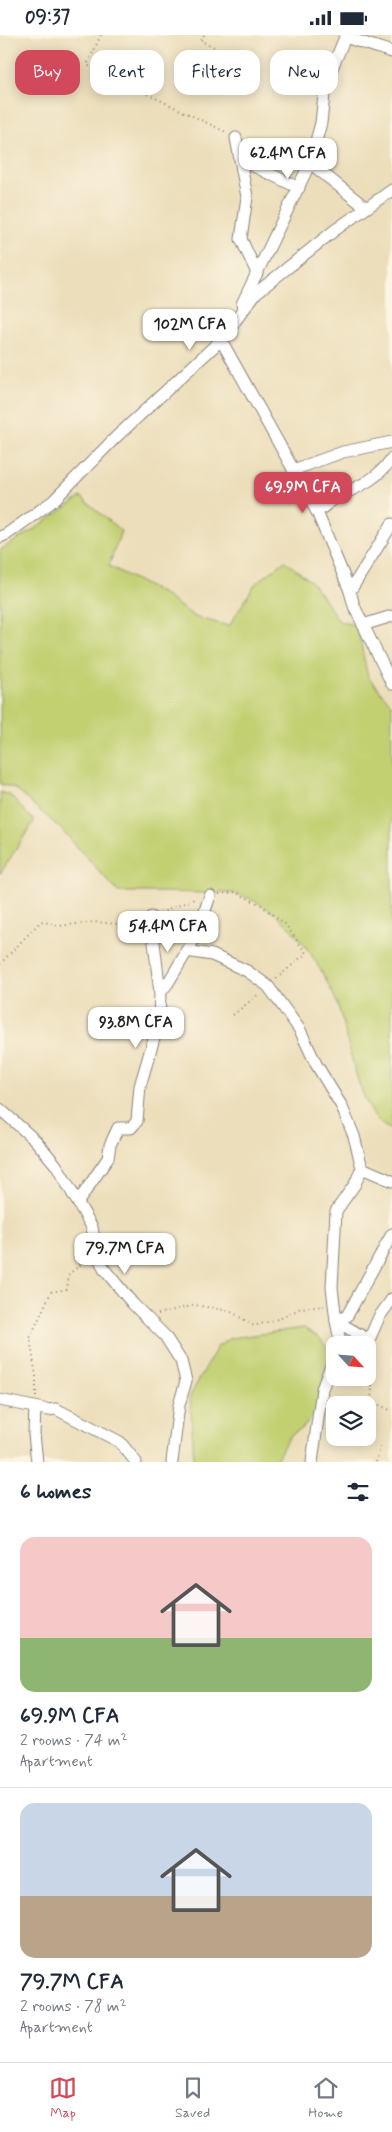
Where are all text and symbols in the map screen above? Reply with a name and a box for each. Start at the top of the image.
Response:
text: 09:37 [25,5,70,30]
chip: Buy [15,50,80,95]
chip: Rent [90,50,164,95]
chip: Filters [174,50,260,95]
chip: New [270,50,338,95]
pin: 62.4M CFA [231,137,345,180]
text: 62.4M CFA [250,143,326,164]
pin: 102M CFA [138,309,242,351]
text: 102M CFA [154,314,226,335]
pin: 69.9M CFA [246,471,360,514]
text: 69.9M CFA [265,477,341,498]
pin: 54.4M CFA [111,911,225,953]
text: 54.4M CFA [129,916,207,937]
pin: 93.8M CFA [79,1007,193,1049]
text: 93.8M CFA [99,1012,173,1033]
pin: 79.7M CFA [68,1233,182,1275]
text: 79.7M CFA [85,1238,165,1259]
north arrow [326,1336,376,1386]
map controls [326,1336,376,1446]
button: layers [326,1396,376,1446]
text: 6 homes [20,1478,91,1506]
icon: filters [344,1478,372,1506]
icon: home [151,1570,241,1660]
text: 69.9M CFA [20,1702,120,1730]
text: 2 rooms · 74 m² [20,1730,128,1751]
text: Apartment [20,1751,93,1772]
icon: home [151,1835,241,1925]
text: 79.7M CFA [20,1968,124,1996]
text: 2 rooms · 78 m² [20,1996,127,2017]
text: Apartment [20,2017,93,2038]
tab: Map [49,2074,77,2122]
tab: Saved [175,2074,210,2122]
tab: Home [308,2074,343,2122]

